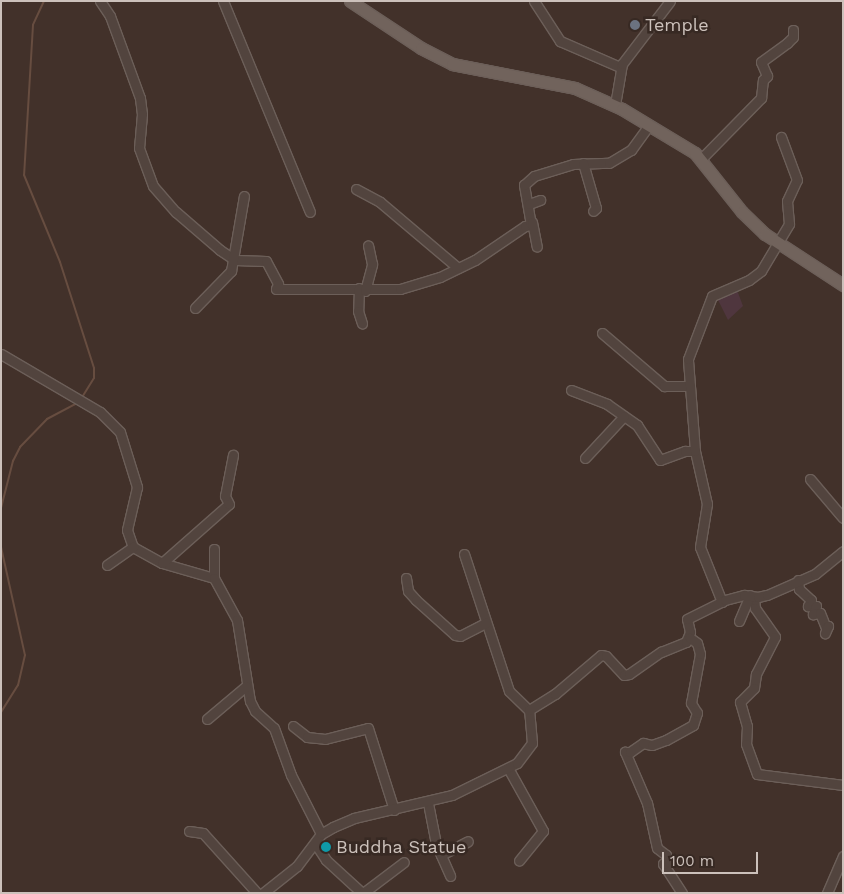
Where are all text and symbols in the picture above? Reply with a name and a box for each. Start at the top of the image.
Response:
place label: Temple [645,14,709,36]
marker: Temple [629,19,641,31]
place label: Buddha Statue [336,836,467,858]
marker: Buddha Statue [320,841,332,853]
scale bar [664,842,760,874]
text: 100 m [670,852,714,870]

